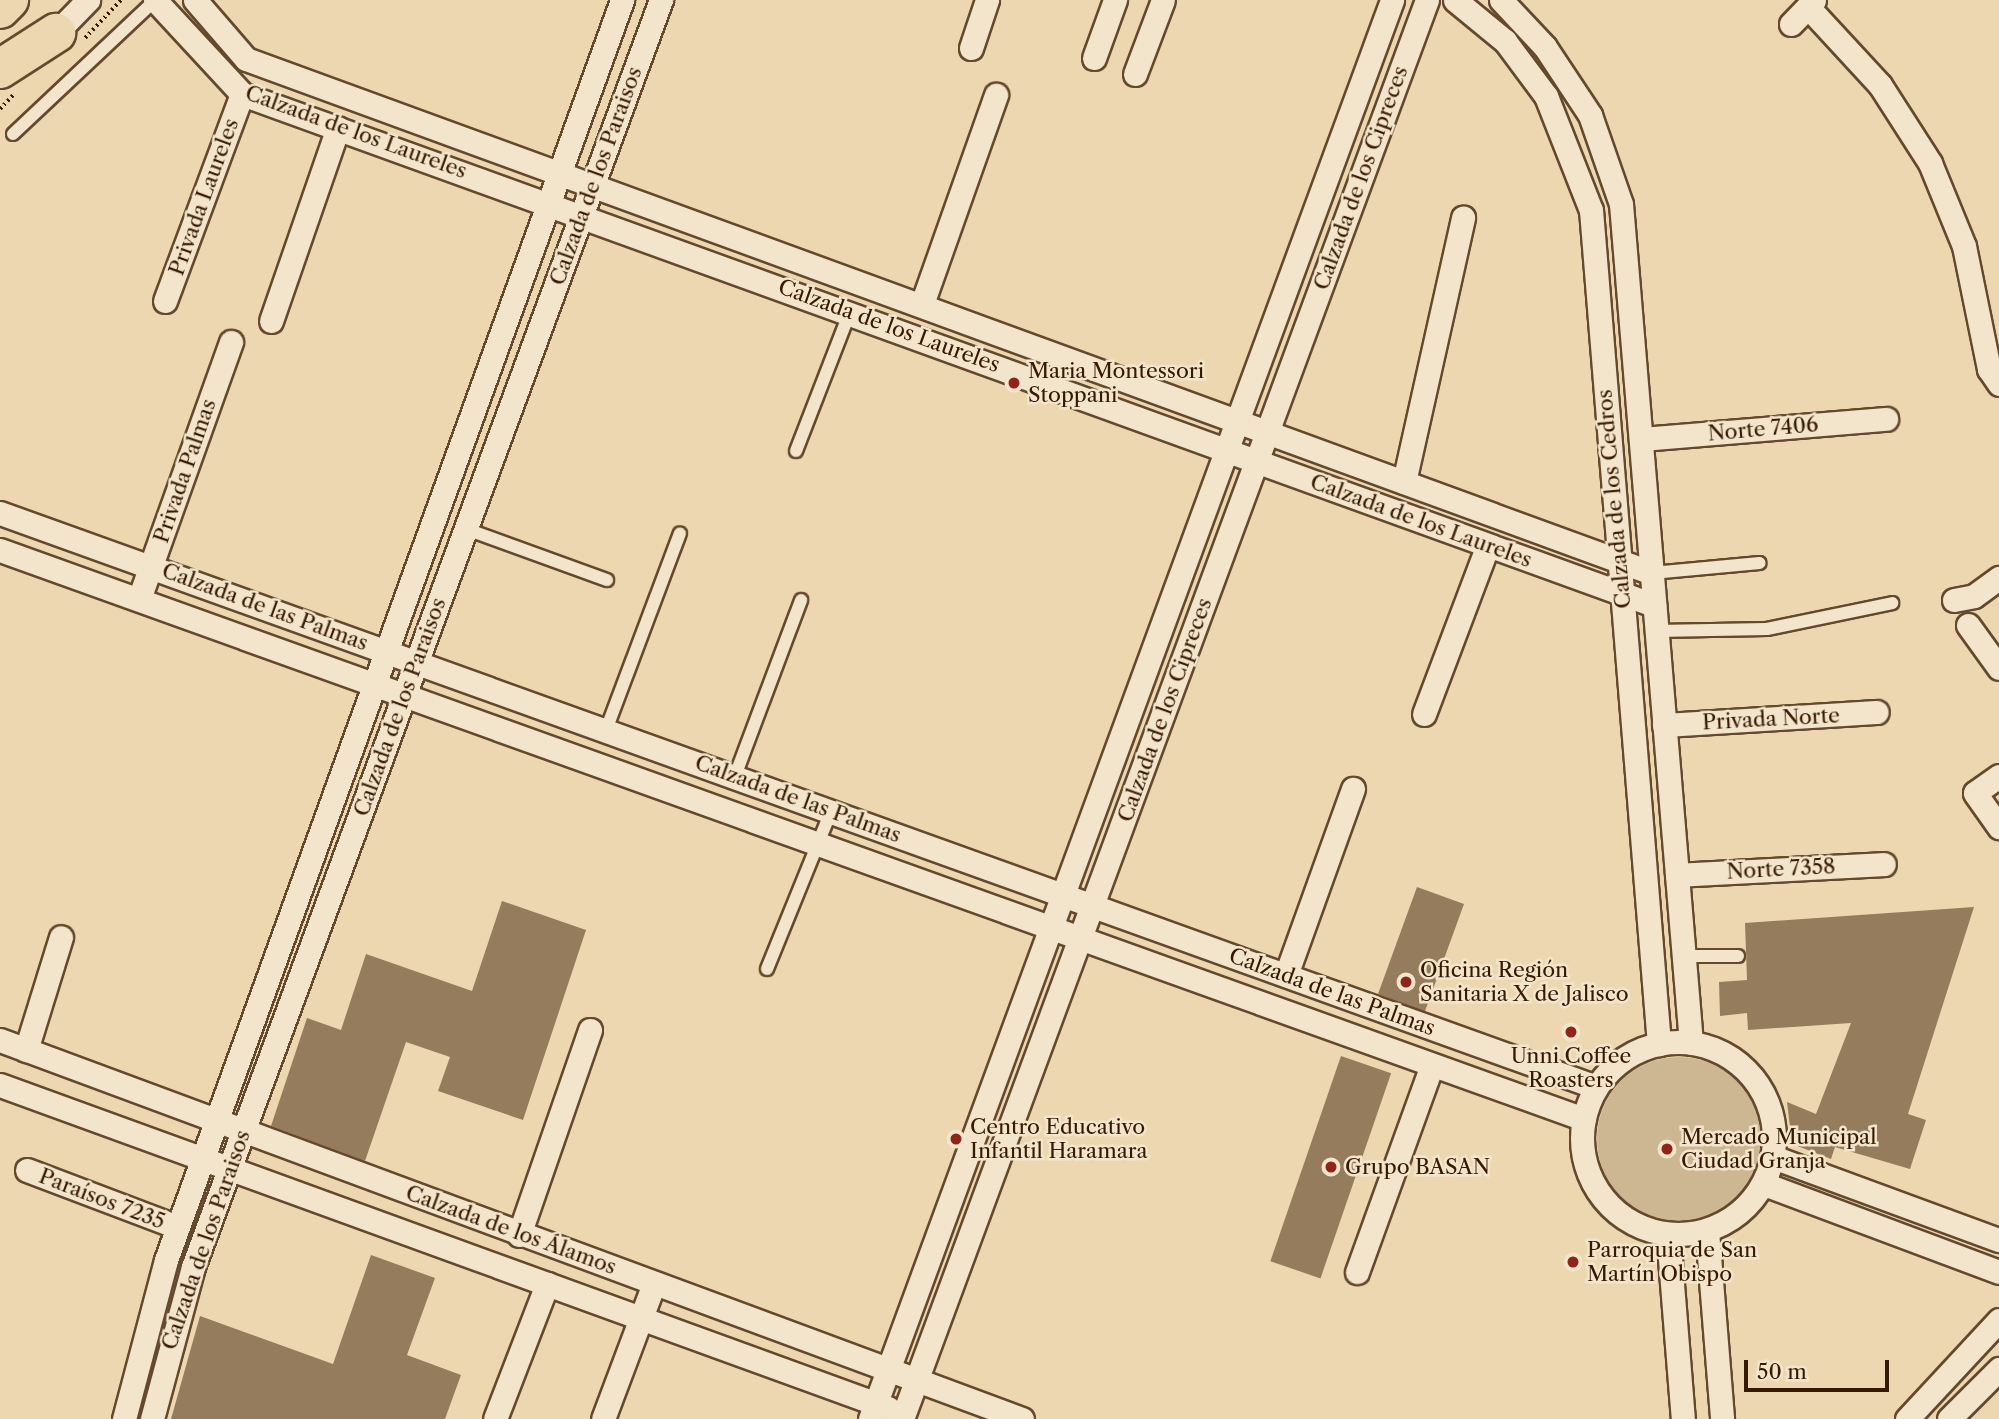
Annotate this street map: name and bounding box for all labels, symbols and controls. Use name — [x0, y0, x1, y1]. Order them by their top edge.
street label: Calzada de los Cipreces — [1309, 62, 1413, 294]
street label: Calzada de los Paraisos — [545, 63, 647, 289]
street label: Calzada de los Laureles — [242, 80, 470, 184]
street label: Privada Laureles — [164, 115, 244, 279]
street label: Calzada de los Laureles — [775, 274, 1003, 378]
place label: Maria Montessori Stoppani — [1028, 358, 1204, 408]
marker: Maria Montessori Stoppani — [1006, 375, 1022, 391]
street label: Calzada de los Cedros — [1592, 388, 1636, 610]
street label: Privada Palmas — [149, 396, 221, 546]
street label: Norte 7406 — [1707, 412, 1819, 446]
street label: Calzada de los Laureles — [1307, 469, 1535, 573]
street label: Calzada de las Palmas — [158, 558, 372, 656]
street label: Calzada de los Paraisos — [349, 594, 451, 820]
street label: Calzada de los Cipreces — [1113, 594, 1217, 826]
street label: Privada Norte — [1701, 703, 1841, 735]
street label: Calzada de las Palmas — [691, 750, 905, 848]
street label: Norte 7358 — [1726, 854, 1836, 884]
street label: Calzada de las Palmas — [1225, 943, 1439, 1041]
place label: Oficina Región Sanitaria X de Jalisco — [1420, 957, 1630, 1007]
marker: Oficina Región Sanitaria X de Jalisco — [1398, 974, 1414, 990]
marker: Unni Coffee Roasters — [1563, 1024, 1579, 1040]
place label: Unni Coffee Roasters — [1511, 1043, 1631, 1093]
place label: Centro Educativo Infantil Haramara — [970, 1114, 1148, 1164]
place label: Mercado Municipal Ciudad Granja — [1681, 1124, 1876, 1174]
street label: Calzada de los Paraisos — [157, 1127, 255, 1353]
marker: Centro Educativo Infantil Haramara — [948, 1131, 964, 1147]
marker: Mercado Municipal Ciudad Granja — [1659, 1141, 1675, 1157]
place label: Grupo BASAN — [1345, 1154, 1490, 1180]
marker: Grupo BASAN — [1323, 1159, 1339, 1175]
street label: Paraísos 7235 — [35, 1163, 169, 1235]
street label: Calzada de los Álamos — [402, 1180, 620, 1280]
place label: Parroquia de San Martín Obispo — [1587, 1237, 1757, 1287]
marker: Parroquia de San Martín Obispo — [1565, 1254, 1581, 1270]
scale bar — [1747, 1346, 1892, 1390]
text: 50 m — [1757, 1359, 1807, 1384]

